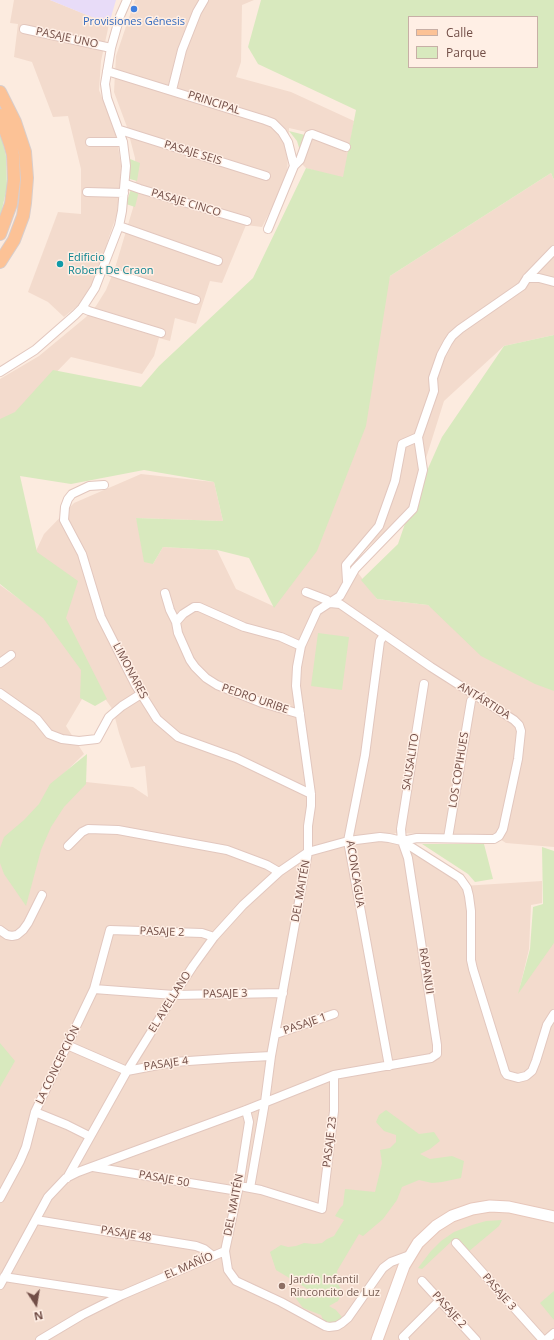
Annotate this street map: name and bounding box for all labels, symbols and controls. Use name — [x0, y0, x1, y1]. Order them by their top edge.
marker: Provisiones Génesis — [129, 4, 139, 14]
place label: Provisiones Génesis — [83, 15, 185, 29]
legend — [408, 16, 538, 68]
text: Calle — [446, 24, 473, 41]
street label: PASAJE UNO — [35, 25, 99, 51]
text: Parque — [446, 44, 486, 61]
street label: PRINCIPAL — [186, 88, 242, 118]
street label: PASAJE SEIS — [163, 138, 223, 168]
street label: PASAJE CINCO — [150, 186, 222, 220]
place label: Edificio Robert De Craon — [68, 251, 154, 277]
marker: Edificio Robert De Craon — [55, 259, 65, 269]
street label: LIMONARES — [110, 641, 150, 701]
street label: ANTÁRTIDA — [455, 680, 513, 722]
street label: PEDRO URIBE — [220, 681, 290, 717]
street label: LOS COPIHUES — [446, 731, 472, 809]
street label: SAUSALITO — [400, 733, 422, 791]
street label: ACONCAGUA — [343, 840, 367, 908]
street label: DEL MAITÉN — [289, 859, 313, 923]
street label: PASAJE 2 — [139, 925, 185, 939]
street label: RAPANUI — [416, 947, 436, 995]
street label: EL AVELLANO — [146, 969, 194, 1035]
street label: PASAJE 3 — [203, 987, 247, 1001]
street label: PASAJE 1 — [282, 1010, 328, 1038]
street label: LA CONCEPCIÓN — [33, 1024, 83, 1106]
street label: PASAJE 4 — [143, 1054, 189, 1074]
street label: PASAJE 23 — [320, 1116, 340, 1168]
street label: PASAJE 50 — [138, 1168, 190, 1190]
street label: DEL MAITÉN — [222, 1173, 246, 1237]
street label: PASAJE 48 — [100, 1223, 152, 1245]
street label: EL MAÑÍO — [163, 1250, 215, 1282]
street label: PASAJE 3 — [479, 1271, 519, 1313]
place label: Jardín Infantil Rinconcito de Luz — [290, 1273, 380, 1299]
marker: Jardín Infantil Rinconcito de Luz — [277, 1281, 287, 1291]
north arrow — [16, 1284, 56, 1324]
street label: PASAJE 2 — [429, 1289, 469, 1331]
text: N — [33, 1308, 45, 1324]

